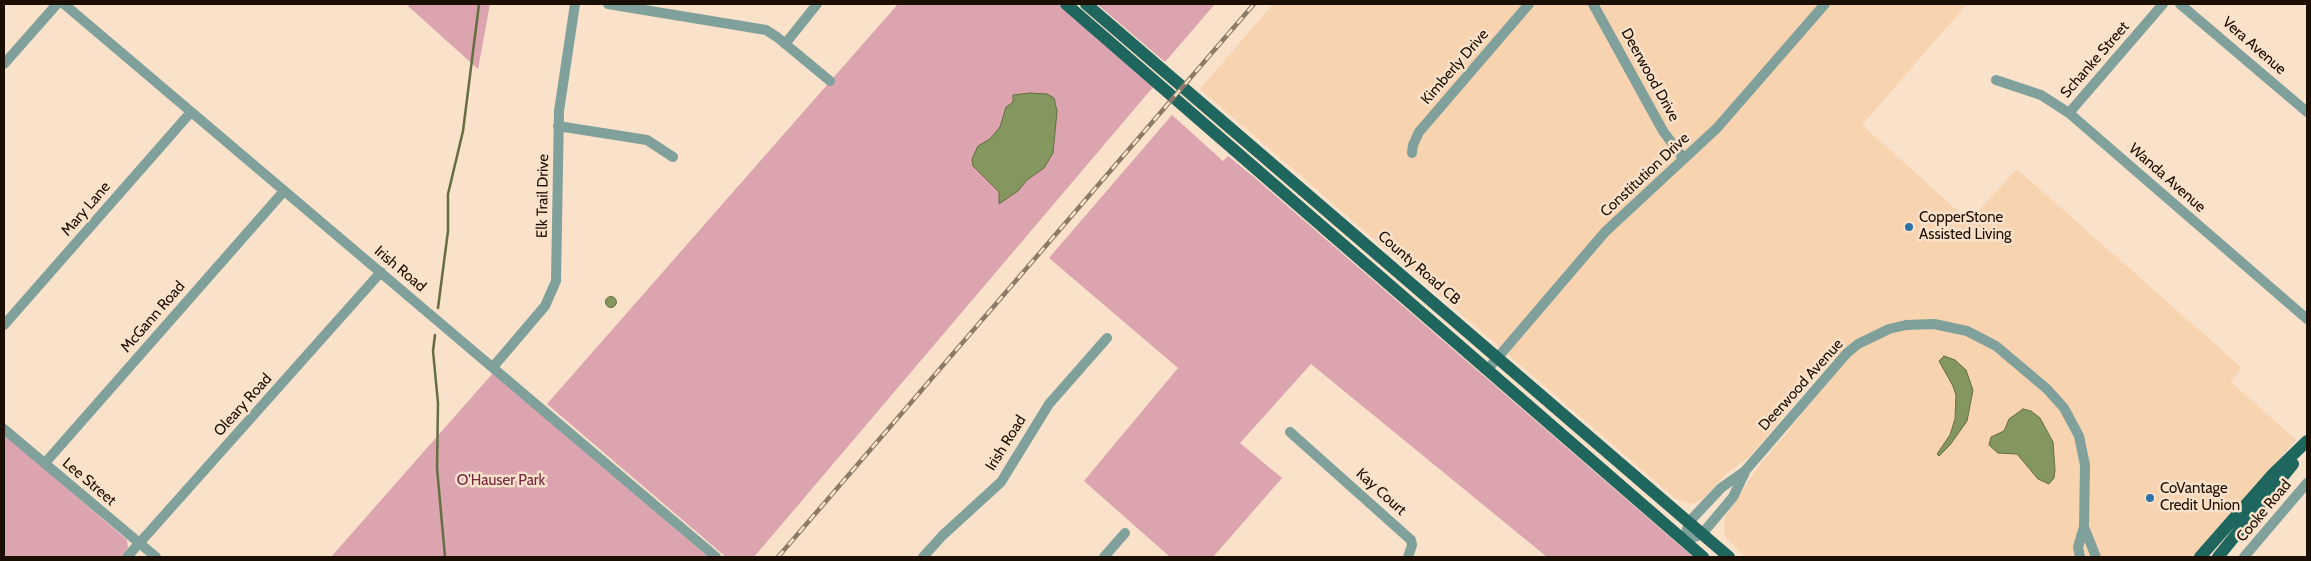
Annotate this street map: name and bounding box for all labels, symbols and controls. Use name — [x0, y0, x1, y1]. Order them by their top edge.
street label: Vera Avenue — [2218, 13, 2290, 79]
street label: Schanke Street — [2057, 18, 2133, 102]
street label: Deerwood Drive — [1617, 25, 1683, 125]
street label: Kimberly Drive — [1417, 26, 1493, 108]
street label: Constitution Drive — [1597, 129, 1693, 221]
street label: Wanda Avenue — [2125, 140, 2209, 216]
street label: Elk Trail Drive — [533, 154, 553, 238]
street label: Mary Lane — [58, 178, 114, 240]
place label: CopperStone Assisted Living — [1919, 209, 2012, 244]
marker: CopperStone Assisted Living — [1903, 221, 1915, 233]
street label: County Road CB — [1374, 227, 1464, 309]
street label: Irish Road — [371, 242, 429, 296]
street label: McGann Road — [117, 278, 189, 356]
street label: Deerwood Avenue — [1755, 335, 1847, 435]
street label: Oleary Road — [210, 370, 276, 440]
street label: Irish Road — [982, 412, 1030, 474]
street label: Lee Street — [58, 454, 120, 510]
street label: Kay Court — [1352, 465, 1410, 519]
park label: O'Hauser Park — [457, 472, 545, 490]
street label: Cooke Road — [2233, 476, 2295, 546]
place label: CoVantage Credit Union — [2160, 480, 2240, 515]
marker: CoVantage Credit Union — [2144, 492, 2156, 504]

